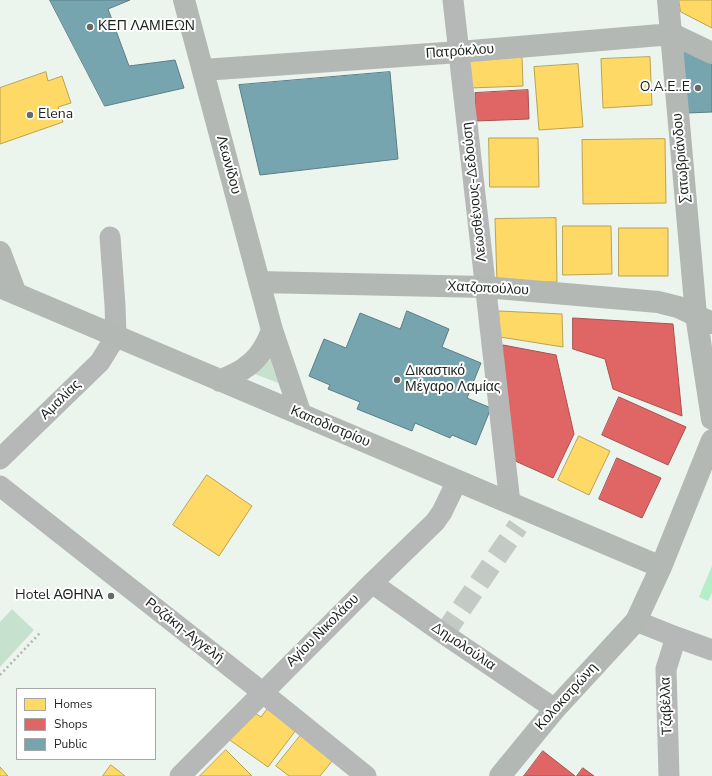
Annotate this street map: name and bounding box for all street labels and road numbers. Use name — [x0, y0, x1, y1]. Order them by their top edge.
street label: Πατρόκλου — [425, 41, 495, 63]
street label: Σατωβριάνδου — [670, 112, 694, 204]
street label: Λεωσθένους-Δεδούση — [459, 121, 491, 263]
street label: Λεωνίδου — [212, 134, 244, 196]
street label: Χατζοπούλου — [447, 278, 529, 300]
street label: Αμαλίας — [37, 377, 85, 423]
street label: Καποδιστρίου — [288, 403, 372, 451]
street label: Αγίου Νικολάου — [283, 591, 363, 671]
street label: Ροζάκη-Αγγελή — [141, 595, 227, 667]
street label: Δημολούλια — [428, 619, 498, 675]
street label: Κολοκοτρώνη — [532, 660, 602, 734]
street label: Τζαβέλλα — [658, 677, 676, 735]

